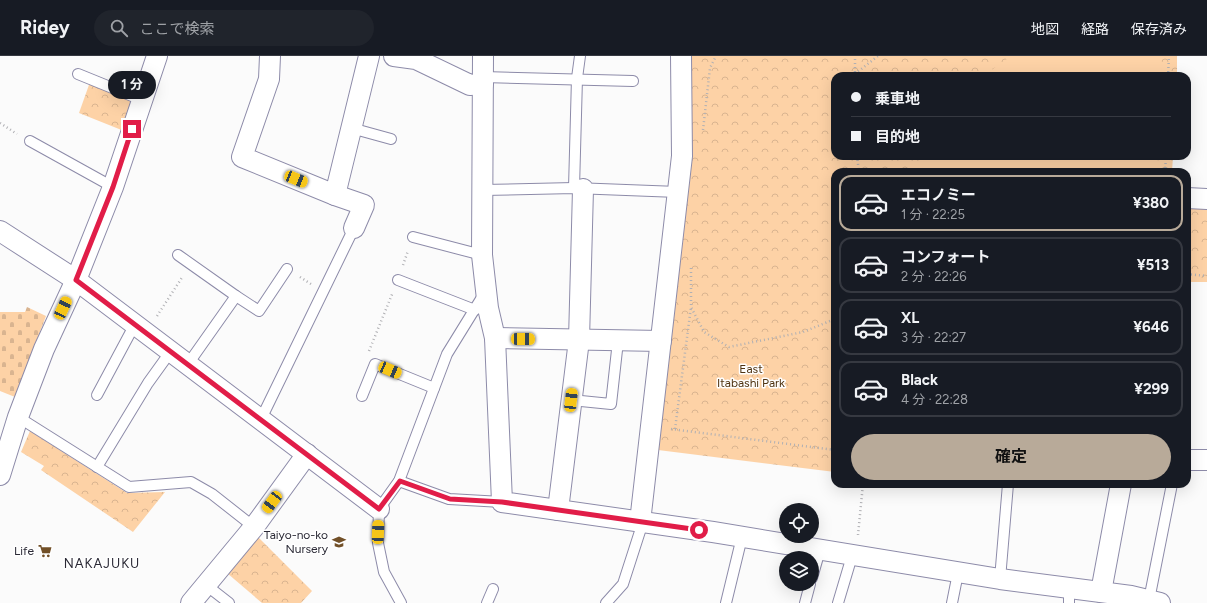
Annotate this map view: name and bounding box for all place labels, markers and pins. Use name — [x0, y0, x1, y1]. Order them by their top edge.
place label: Taiyo-no-ko Nursery — [264, 528, 329, 556]
school or university icon: Taiyo-no-ko Nursery — [331, 534, 347, 550]
supermarket icon: Life — [37, 543, 53, 559]
place label: Life — [14, 544, 34, 558]

